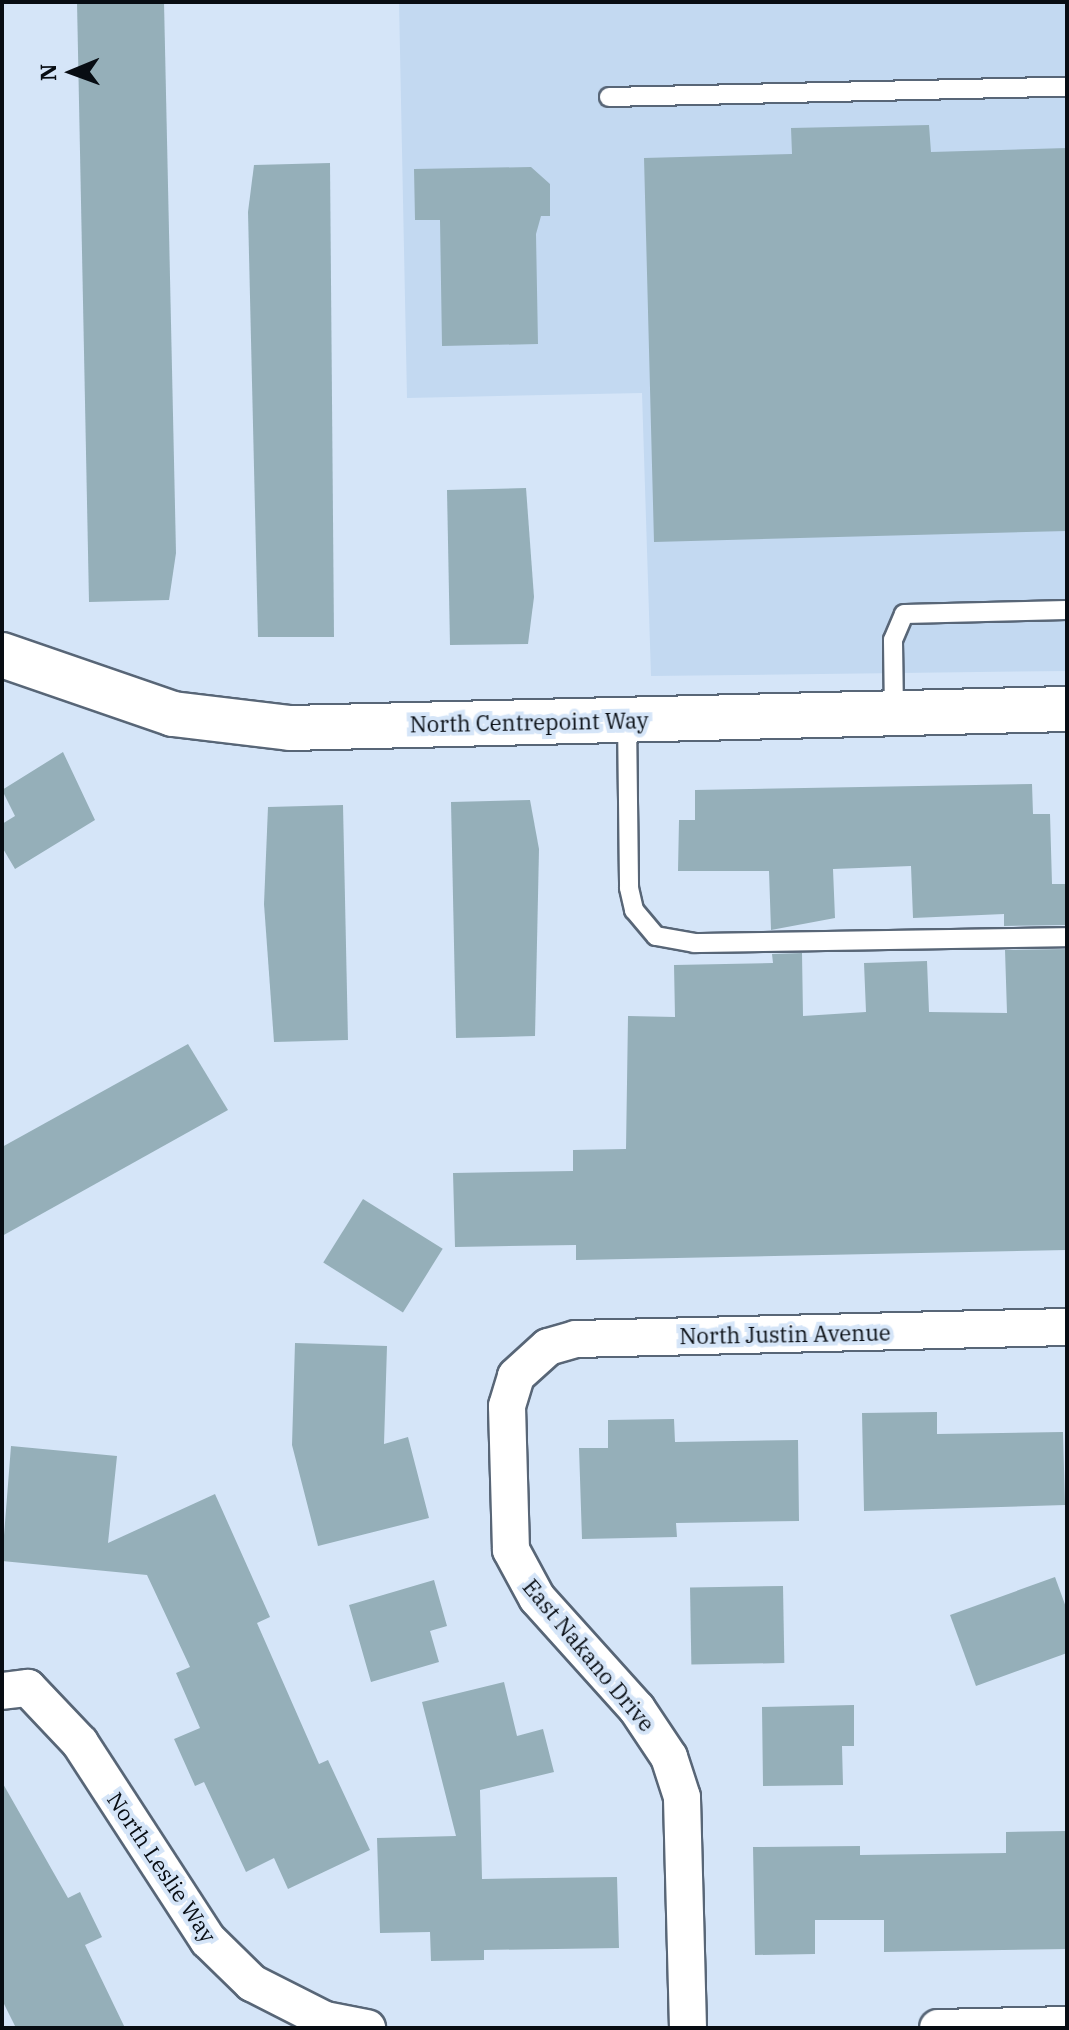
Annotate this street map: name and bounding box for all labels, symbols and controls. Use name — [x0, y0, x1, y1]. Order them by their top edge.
north arrow — [32, 32, 112, 112]
text: N — [33, 63, 62, 81]
street label: North Centrepoint Way — [409, 707, 649, 737]
street label: North Justin Avenue — [679, 1319, 891, 1349]
street label: East Nakano Drive — [518, 1574, 660, 1736]
street label: North Leslie Way — [102, 1787, 222, 1947]

